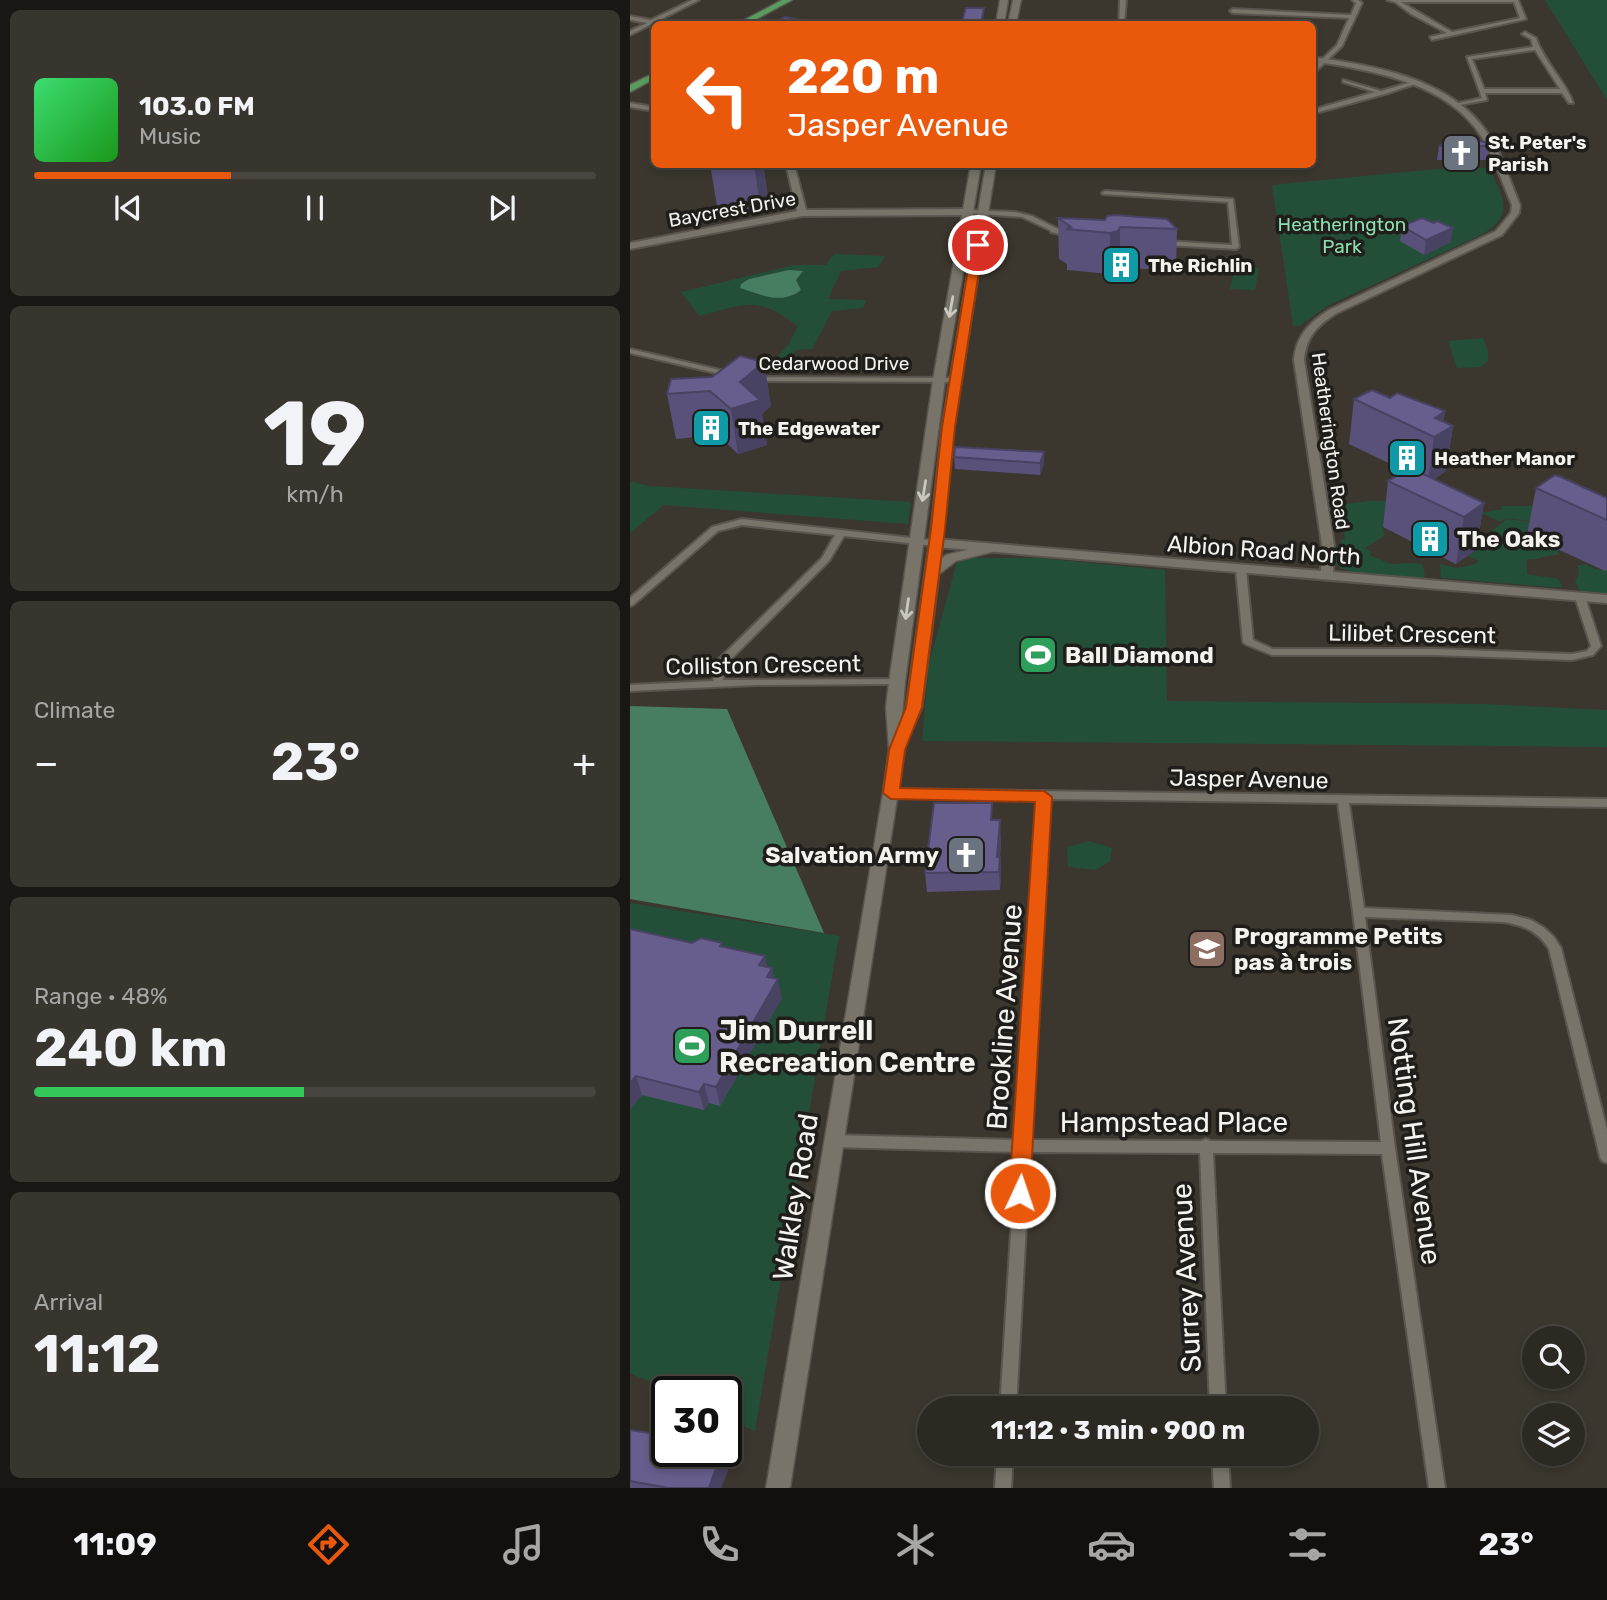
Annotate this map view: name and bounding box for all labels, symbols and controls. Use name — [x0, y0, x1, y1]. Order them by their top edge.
text: 220 m — [787, 47, 939, 105]
icon: left — [672, 49, 763, 140]
text: 103.0 FM — [139, 91, 255, 122]
text: Jasper Avenue — [787, 106, 1009, 144]
text: Music — [139, 122, 201, 150]
place label: St. Peter's Parish — [1488, 131, 1586, 176]
church icon: St. Peter's Parish — [1440, 132, 1482, 174]
street label: Baycrest Drive — [667, 187, 797, 232]
icon: previous — [109, 189, 147, 227]
icon: pause — [296, 189, 334, 227]
icon: next — [483, 189, 521, 227]
park label: Heatherington Park — [1278, 213, 1406, 258]
pin — [948, 215, 1008, 275]
icon: arrive — [959, 226, 997, 264]
building icon: The Richlin — [1100, 244, 1142, 286]
place label: The Richlin — [1148, 254, 1253, 277]
one-way arrow — [944, 295, 958, 318]
street label: Heatherington Road — [1307, 351, 1354, 531]
street label: Cedarwood Drive — [759, 352, 909, 375]
text: 19 — [263, 380, 367, 488]
building icon: The Edgewater — [690, 407, 732, 449]
place label: The Edgewater — [738, 417, 880, 440]
building icon: Heather Manor — [1386, 437, 1428, 479]
place label: Heather Manor — [1434, 447, 1575, 470]
one-way arrow — [917, 479, 930, 502]
text: km/h — [286, 480, 344, 508]
building icon: The Oaks — [1409, 518, 1451, 560]
place label: The Oaks — [1457, 525, 1561, 553]
street label: Albion Road North — [1166, 529, 1362, 571]
one-way arrow — [901, 597, 914, 620]
street label: Lilibet Crescent — [1328, 619, 1496, 649]
sports icon: Ball Diamond — [1017, 634, 1059, 676]
place label: Ball Diamond — [1065, 641, 1214, 669]
street label: Colliston Crescent — [665, 649, 861, 681]
text: Climate — [34, 696, 115, 724]
text: 23° — [271, 731, 360, 793]
text: − — [34, 740, 59, 786]
text: + — [572, 740, 596, 786]
street label: Jasper Avenue — [1169, 764, 1329, 794]
church icon: Salvation Army — [945, 834, 987, 876]
place label: Salvation Army — [765, 841, 939, 869]
street label: Brookline Avenue — [980, 903, 1029, 1131]
place label: Programme Petits pas à trois — [1234, 922, 1443, 976]
school or university icon: Programme Petits pas à trois — [1186, 928, 1228, 970]
text: Range · 48% — [34, 982, 168, 1010]
place label: Jim Durrell Recreation Centre — [719, 1014, 976, 1079]
street label: Notting Hill Avenue — [1381, 1015, 1448, 1267]
text: 240 km — [34, 1017, 228, 1079]
sports icon: Jim Durrell Recreation Centre — [671, 1025, 713, 1067]
street label: Hampstead Place — [1060, 1106, 1288, 1139]
street label: Walkley Road — [766, 1111, 825, 1283]
position arrow — [983, 1156, 1057, 1230]
street label: Surrey Avenue — [1165, 1183, 1208, 1373]
text: Arrival — [34, 1288, 103, 1316]
text: 11:12 — [34, 1323, 161, 1385]
map controls — [1522, 1326, 1585, 1466]
button: search — [1522, 1326, 1585, 1389]
speed limit sign: 30 — [651, 1376, 742, 1467]
button: layers — [1522, 1403, 1585, 1466]
text: 11:12 · 3 min · 900 m — [991, 1415, 1245, 1446]
icon: directions — [304, 1520, 353, 1569]
icon: music — [499, 1520, 548, 1569]
icon: phone — [695, 1520, 744, 1569]
icon: climate — [891, 1520, 940, 1569]
icon: car — [1087, 1520, 1136, 1569]
icon: filters — [1283, 1520, 1332, 1569]
text: 11:09 — [73, 1525, 157, 1563]
text: 23° — [1479, 1525, 1534, 1563]

